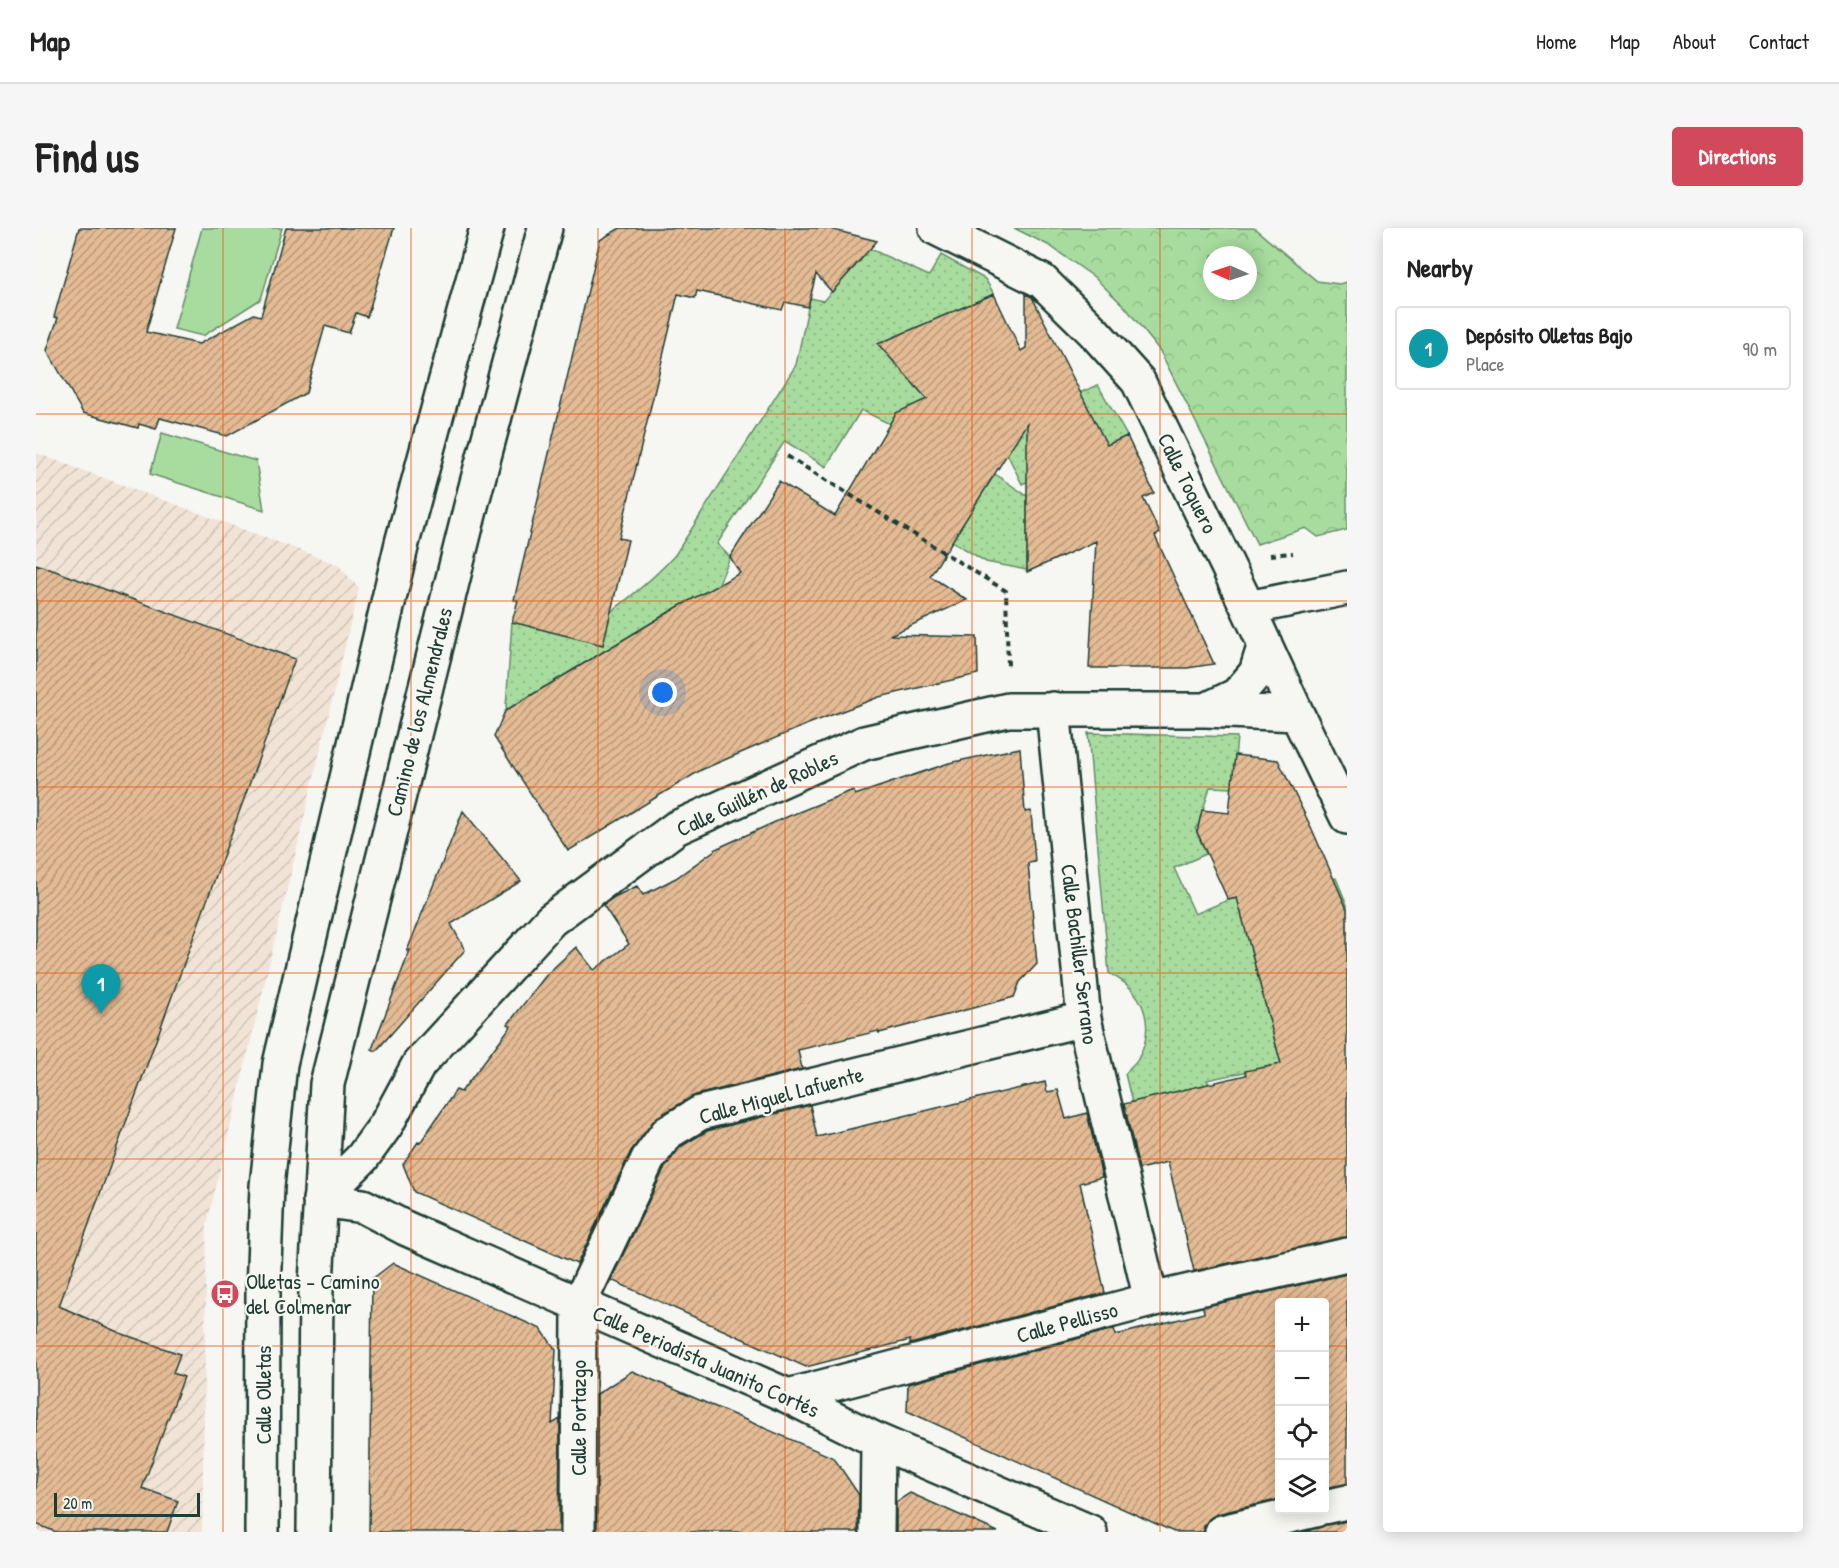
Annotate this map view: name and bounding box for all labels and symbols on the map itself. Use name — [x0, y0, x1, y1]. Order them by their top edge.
north arrow — [1203, 246, 1257, 300]
street label: Calle Toquero — [1151, 428, 1225, 538]
street label: Camino de los Almendrales — [379, 605, 459, 819]
your location — [648, 678, 677, 707]
street label: Calle Guillén de Robles — [671, 742, 843, 844]
street label: Calle Bachiller Serrano — [1054, 862, 1106, 1046]
pin: 1 — [82, 964, 120, 1014]
street label: Calle Miguel Lafuente — [696, 1059, 867, 1131]
place label: Olletas - Camino del Colmenar — [246, 1266, 380, 1321]
bus stop icon: Olletas - Camino del Colmenar — [209, 1278, 241, 1310]
street label: Calle Pellisso — [1013, 1294, 1121, 1350]
street label: Calle Periodista Juanito Cortés — [588, 1297, 824, 1425]
street label: Calle Olletas — [248, 1345, 278, 1445]
street label: Calle Portazgo — [563, 1360, 593, 1476]
scale bar — [54, 1490, 200, 1518]

